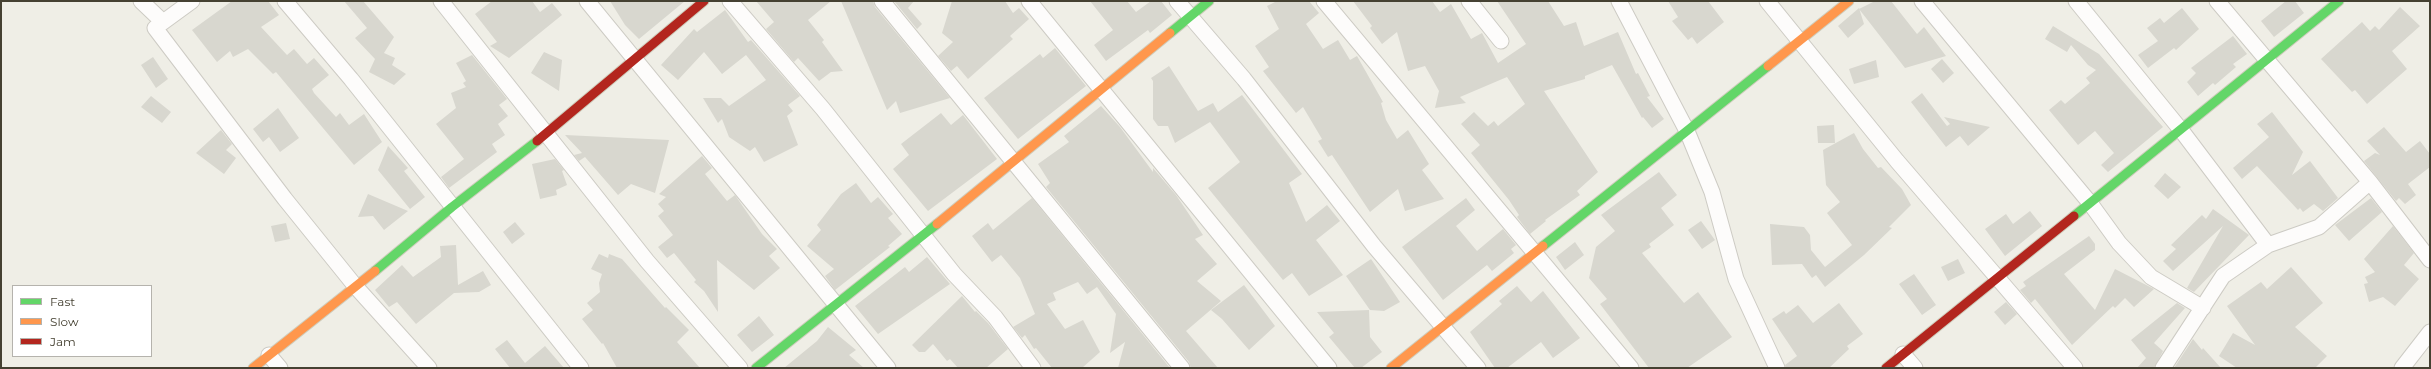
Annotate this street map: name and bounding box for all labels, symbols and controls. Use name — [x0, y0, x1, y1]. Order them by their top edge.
legend — [12, 285, 152, 357]
text: Fast — [50, 294, 75, 309]
text: Slow — [50, 314, 79, 329]
text: Jam — [50, 334, 76, 349]

